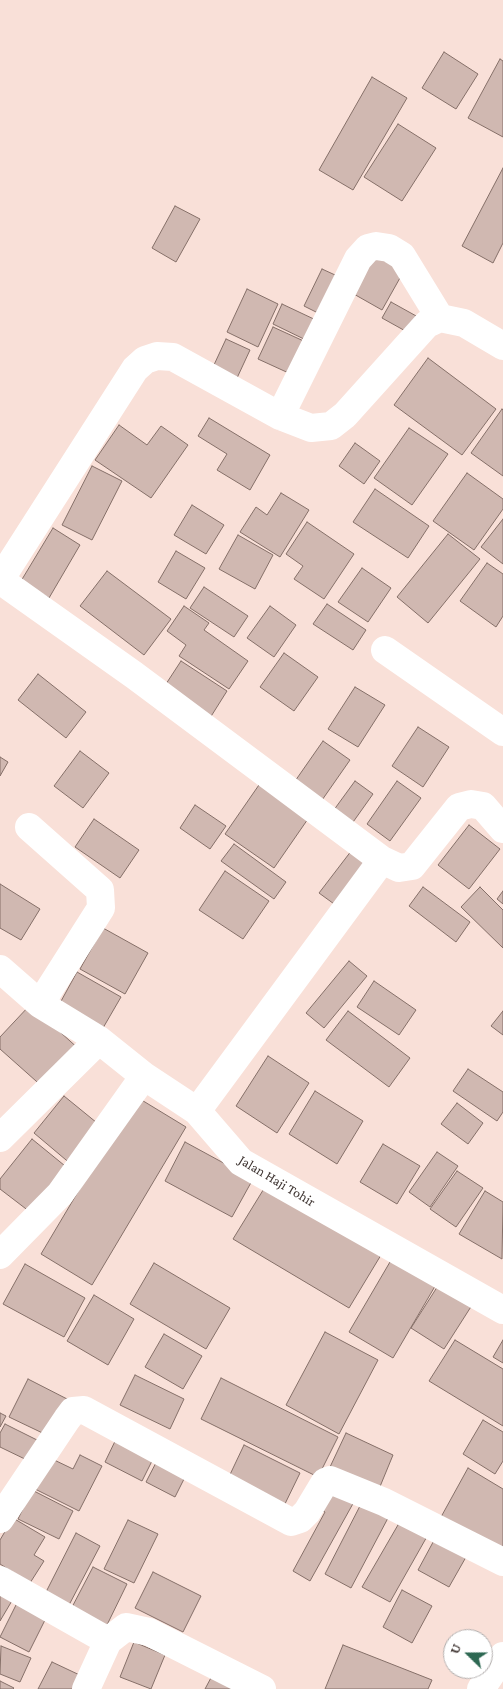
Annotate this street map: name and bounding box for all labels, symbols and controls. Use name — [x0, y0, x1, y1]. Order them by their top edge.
street label: Jalan Haji Tohir — [236, 1152, 318, 1210]
north arrow — [443, 1629, 493, 1679]
text: U — [446, 1641, 464, 1656]

